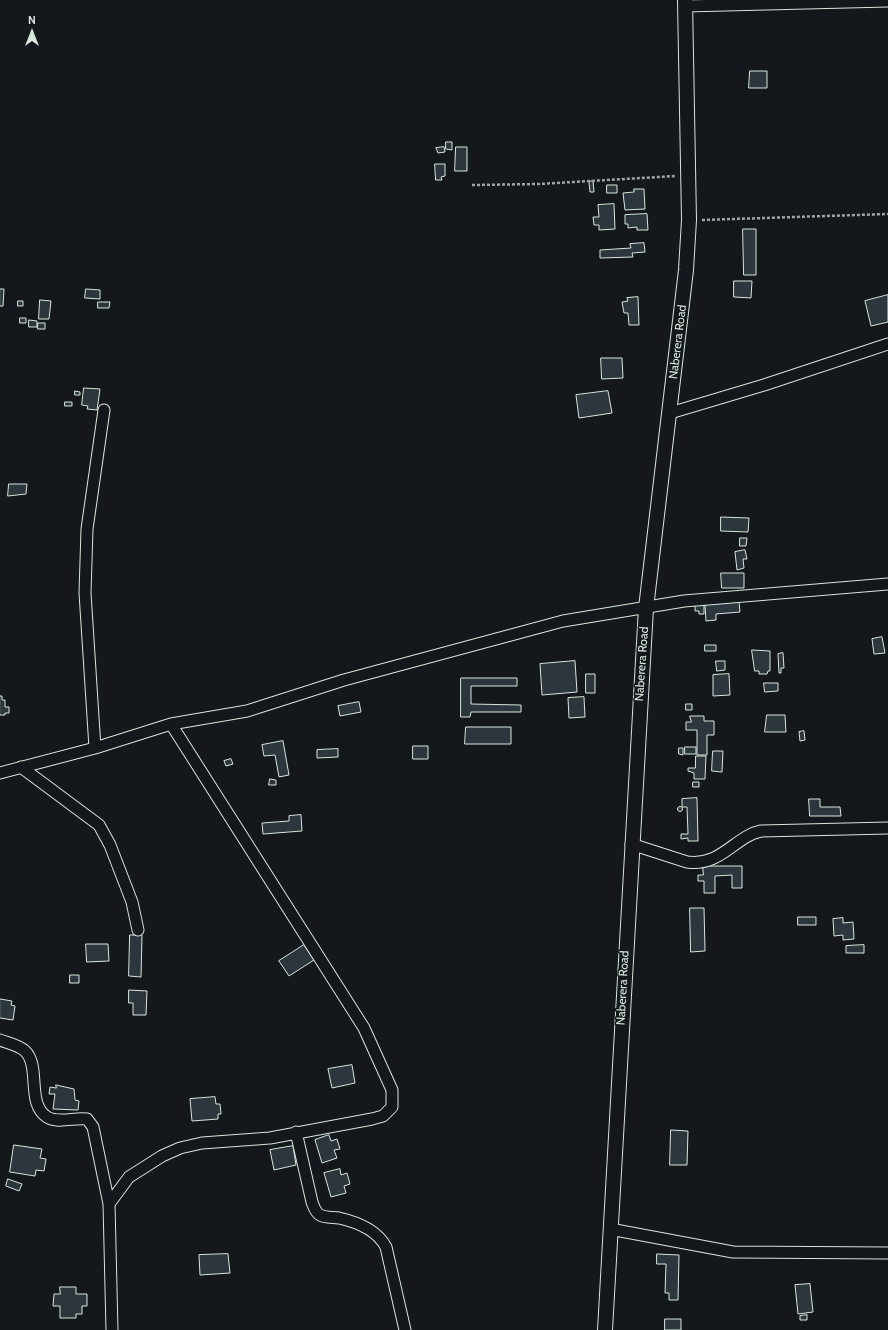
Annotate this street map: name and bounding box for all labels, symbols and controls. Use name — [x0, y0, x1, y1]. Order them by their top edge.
north arrow — [12, 12, 52, 52]
text: N — [28, 13, 36, 27]
street label: Naberera Road — [666, 304, 690, 380]
street label: Naberera Road — [632, 626, 652, 702]
street label: Naberera Road — [614, 950, 632, 1026]

